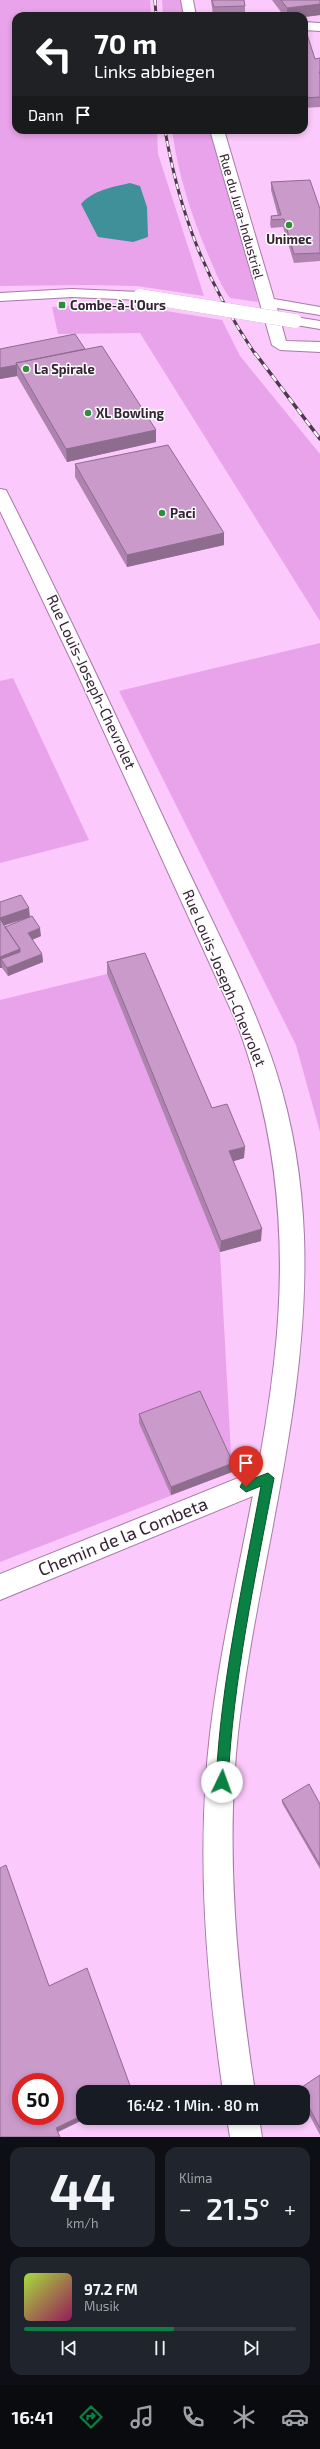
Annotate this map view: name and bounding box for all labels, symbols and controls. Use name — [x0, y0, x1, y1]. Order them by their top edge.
text: 70 m — [94, 26, 157, 60]
icon: left — [28, 28, 80, 80]
text: Links abbiegen — [94, 60, 215, 82]
icon: arrive — [72, 104, 94, 126]
text: Dann — [28, 106, 64, 124]
street label: Rue du Jura-Industriel — [216, 152, 268, 281]
marker: Unimec — [284, 220, 294, 230]
place label: Unimec — [266, 231, 312, 247]
place label: Combe-à-l'Ours — [70, 297, 166, 313]
marker: Combe-à-l'Ours — [57, 300, 67, 310]
place label: La Spirale — [34, 361, 95, 377]
marker: La Spirale — [21, 364, 31, 374]
place label: XL Bowling — [96, 405, 165, 421]
marker: XL Bowling — [83, 408, 93, 418]
place label: Paci — [170, 505, 196, 521]
marker: Paci — [157, 508, 167, 518]
street label: Rue Louis-Joseph-Chevrolet — [43, 591, 140, 772]
street label: Rue Louis-Joseph-Chevrolet — [179, 886, 271, 1069]
pin — [229, 1446, 263, 1487]
icon: arrive — [235, 1452, 257, 1474]
street label: Chemin de la Combeta — [34, 1492, 211, 1580]
position arrow — [201, 1761, 243, 1803]
speed limit sign: 50 — [12, 2073, 64, 2125]
text: 16:42 · 1 Min. · 80 m — [127, 2096, 259, 2114]
text: 44 — [49, 2158, 116, 2220]
text: Klima — [179, 2170, 212, 2186]
text: 21.5° — [206, 2190, 270, 2226]
text: − — [179, 2195, 192, 2221]
text: + — [284, 2195, 296, 2221]
text: km/h — [66, 2215, 99, 2231]
text: 97.2 FM — [84, 2280, 138, 2298]
text: Musik — [84, 2298, 119, 2314]
icon: previous — [58, 2337, 80, 2359]
icon: pause — [149, 2337, 171, 2359]
icon: next — [240, 2337, 262, 2359]
icon: directions — [77, 2403, 105, 2431]
icon: music — [128, 2403, 156, 2431]
icon: phone — [179, 2403, 207, 2431]
icon: climate — [230, 2403, 258, 2431]
icon: car — [281, 2403, 309, 2431]
text: 16:41 — [11, 2406, 54, 2428]

